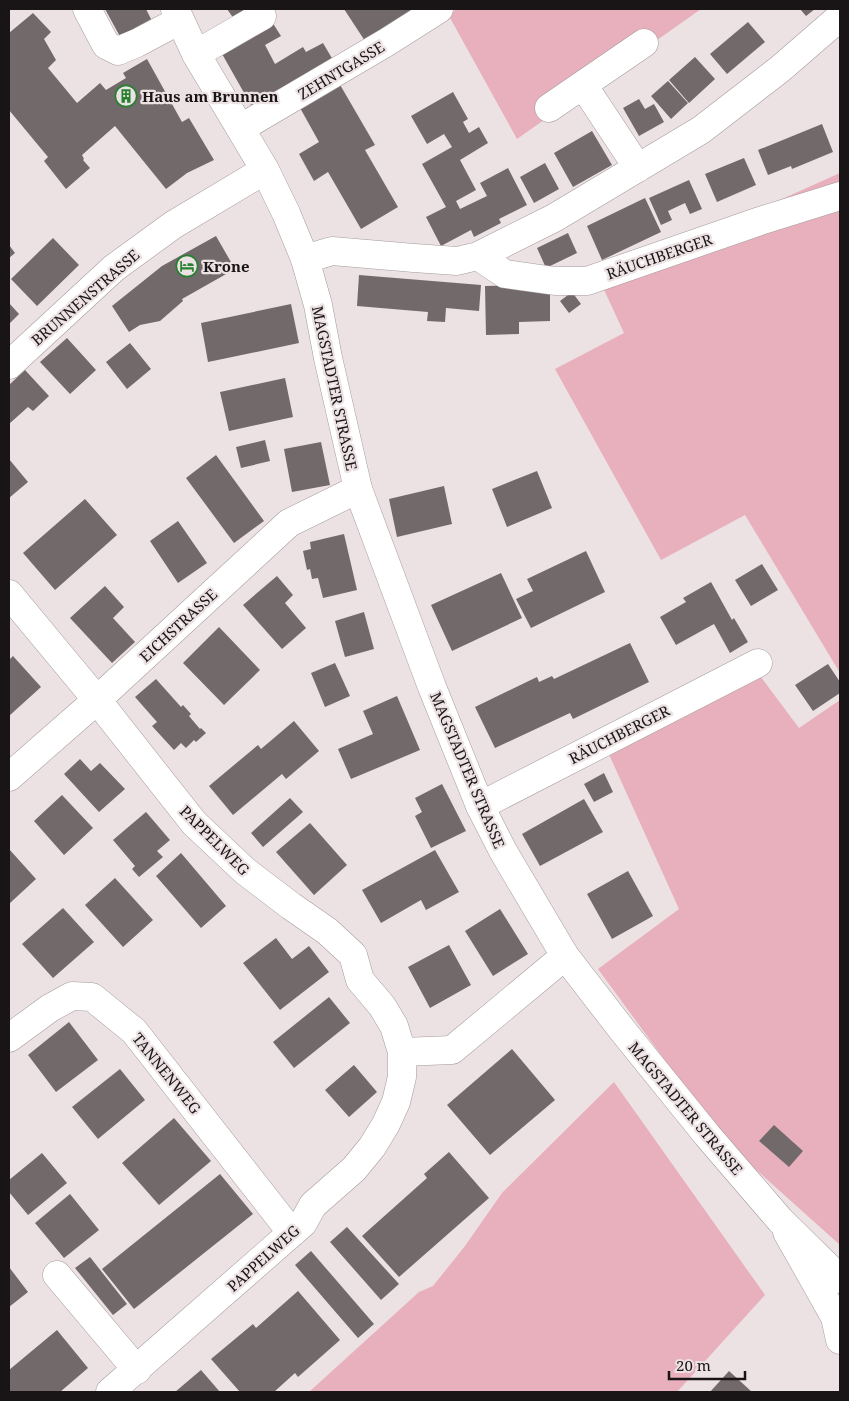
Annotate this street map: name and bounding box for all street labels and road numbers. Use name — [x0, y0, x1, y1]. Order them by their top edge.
street label: ZEHNTGASSE — [294, 36, 388, 104]
street label: RÄUCHBERGER — [603, 228, 715, 283]
street label: BRUNNENSTRASSE — [27, 244, 143, 350]
street label: MAGSTADTER STRASSE — [308, 304, 362, 472]
street label: EICHSTRASSE — [135, 584, 221, 666]
street label: MAGSTADTER STRASSE — [426, 689, 510, 851]
street label: RÄUCHBERGER — [565, 700, 673, 768]
street label: PAPPELWEG — [176, 801, 254, 879]
street label: TANNENWEG — [128, 1029, 206, 1118]
street label: MAGSTADTER STRASSE — [624, 1037, 748, 1179]
street label: PAPPELWEG — [223, 1220, 304, 1296]

